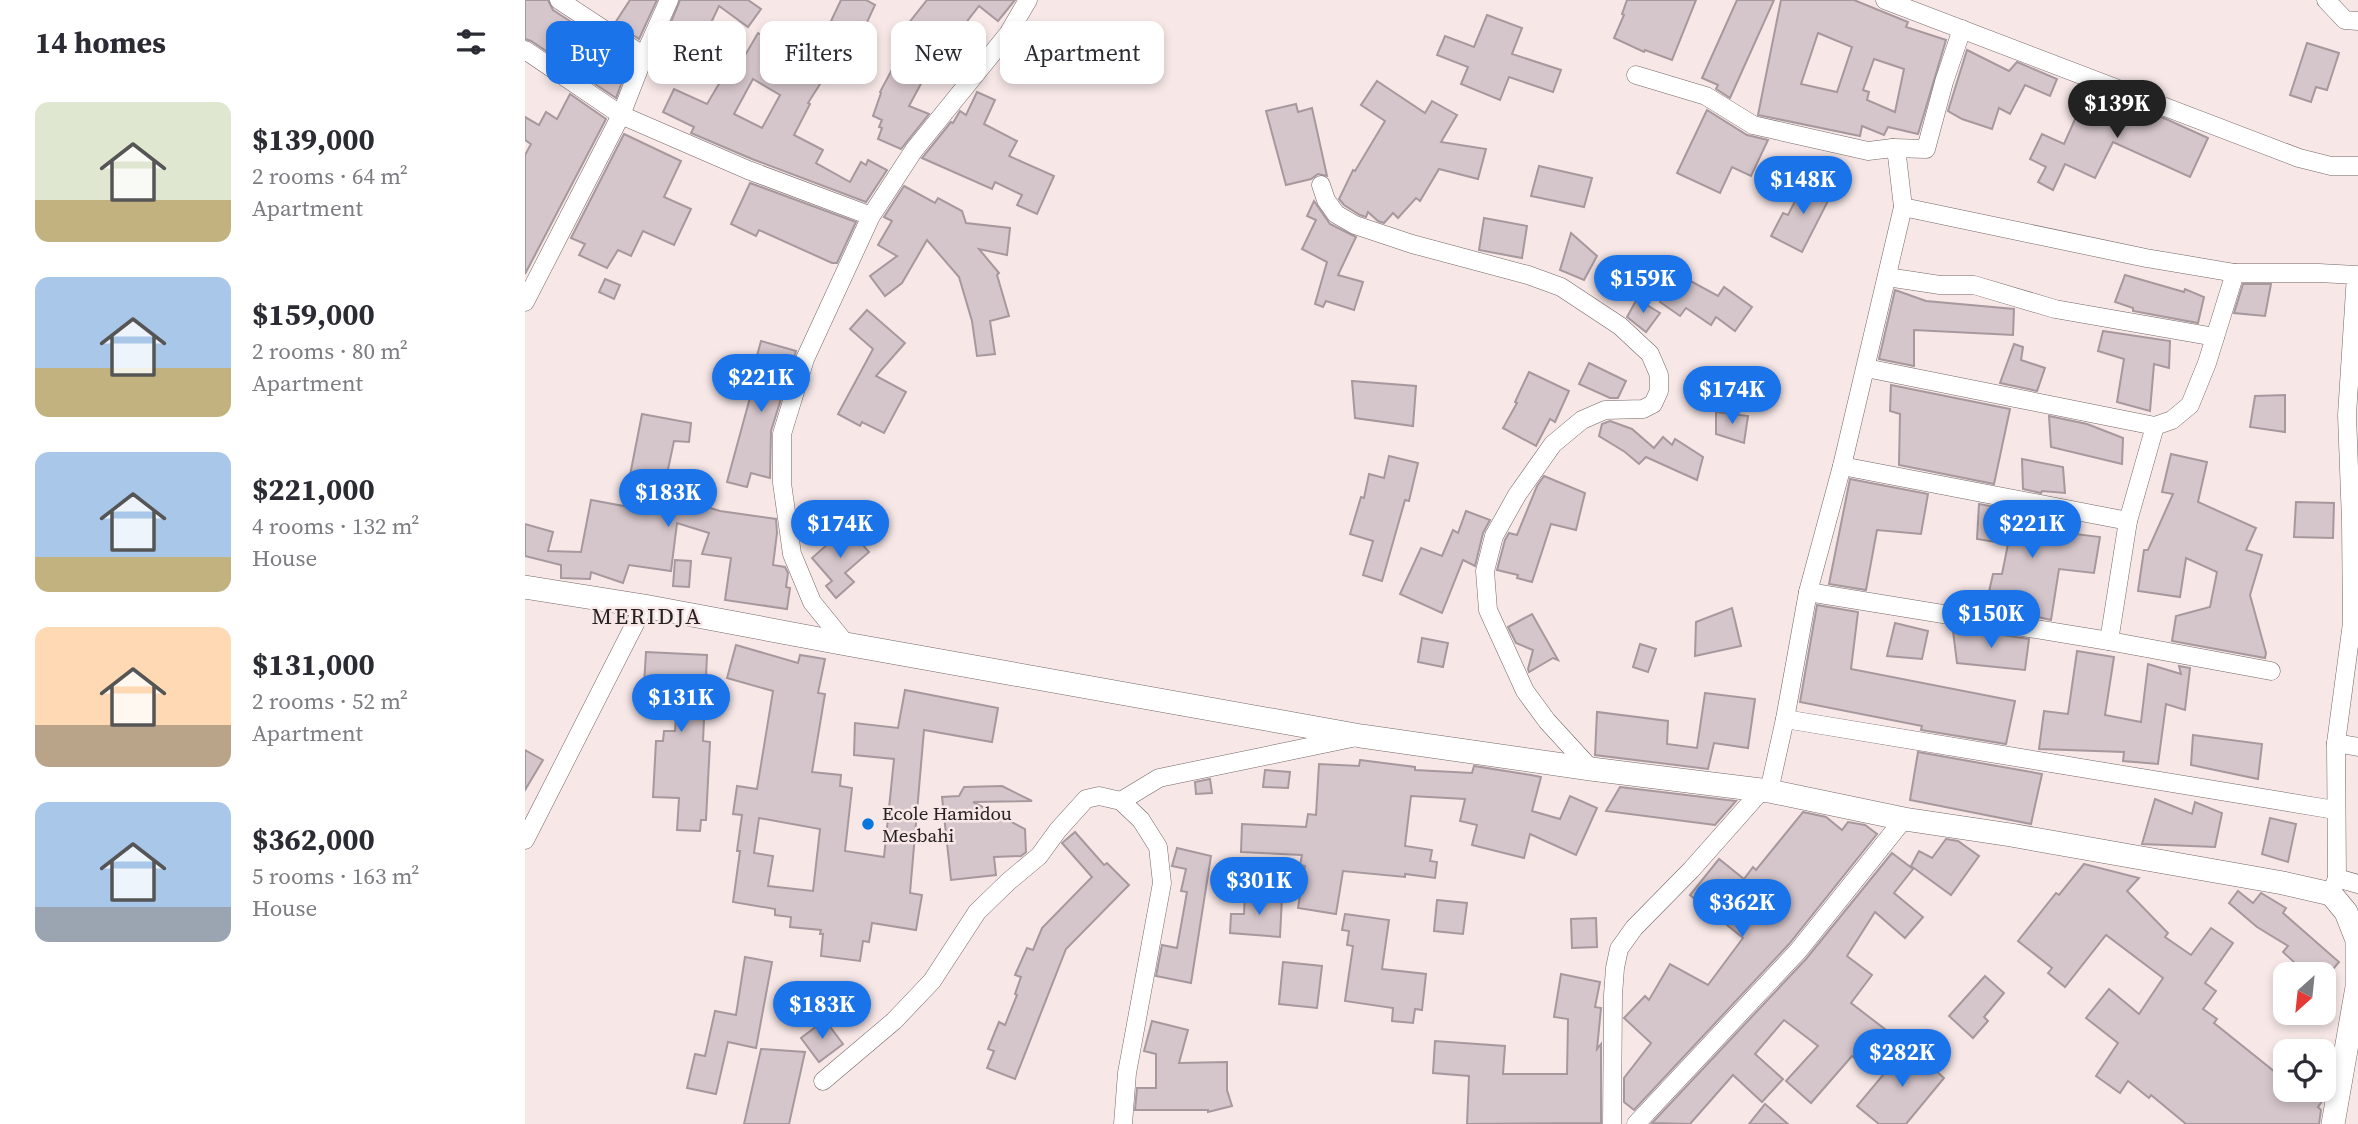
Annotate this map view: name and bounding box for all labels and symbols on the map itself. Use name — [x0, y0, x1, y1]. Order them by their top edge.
pin: $139K — [2068, 80, 2166, 140]
pin: $148K — [1754, 156, 1852, 216]
pin: $159K — [1594, 256, 1692, 315]
pin: $221K — [712, 354, 810, 414]
pin: $174K — [1683, 366, 1781, 426]
pin: $183K — [619, 470, 717, 529]
pin: $174K — [791, 500, 889, 560]
pin: $221K — [1983, 500, 2081, 560]
pin: $150K — [1942, 590, 2040, 650]
district label: MERIDJA — [591, 600, 703, 632]
pin: $131K — [632, 674, 730, 734]
place label: Ecole Hamidou Mesbahi — [882, 800, 1012, 848]
marker: Ecole Hamidou Mesbahi — [860, 816, 876, 832]
pin: $301K — [1210, 858, 1308, 917]
pin: $362K — [1693, 880, 1791, 939]
north arrow — [2273, 962, 2336, 1026]
pin: $183K — [773, 982, 871, 1041]
pin: $282K — [1853, 1030, 1951, 1089]

